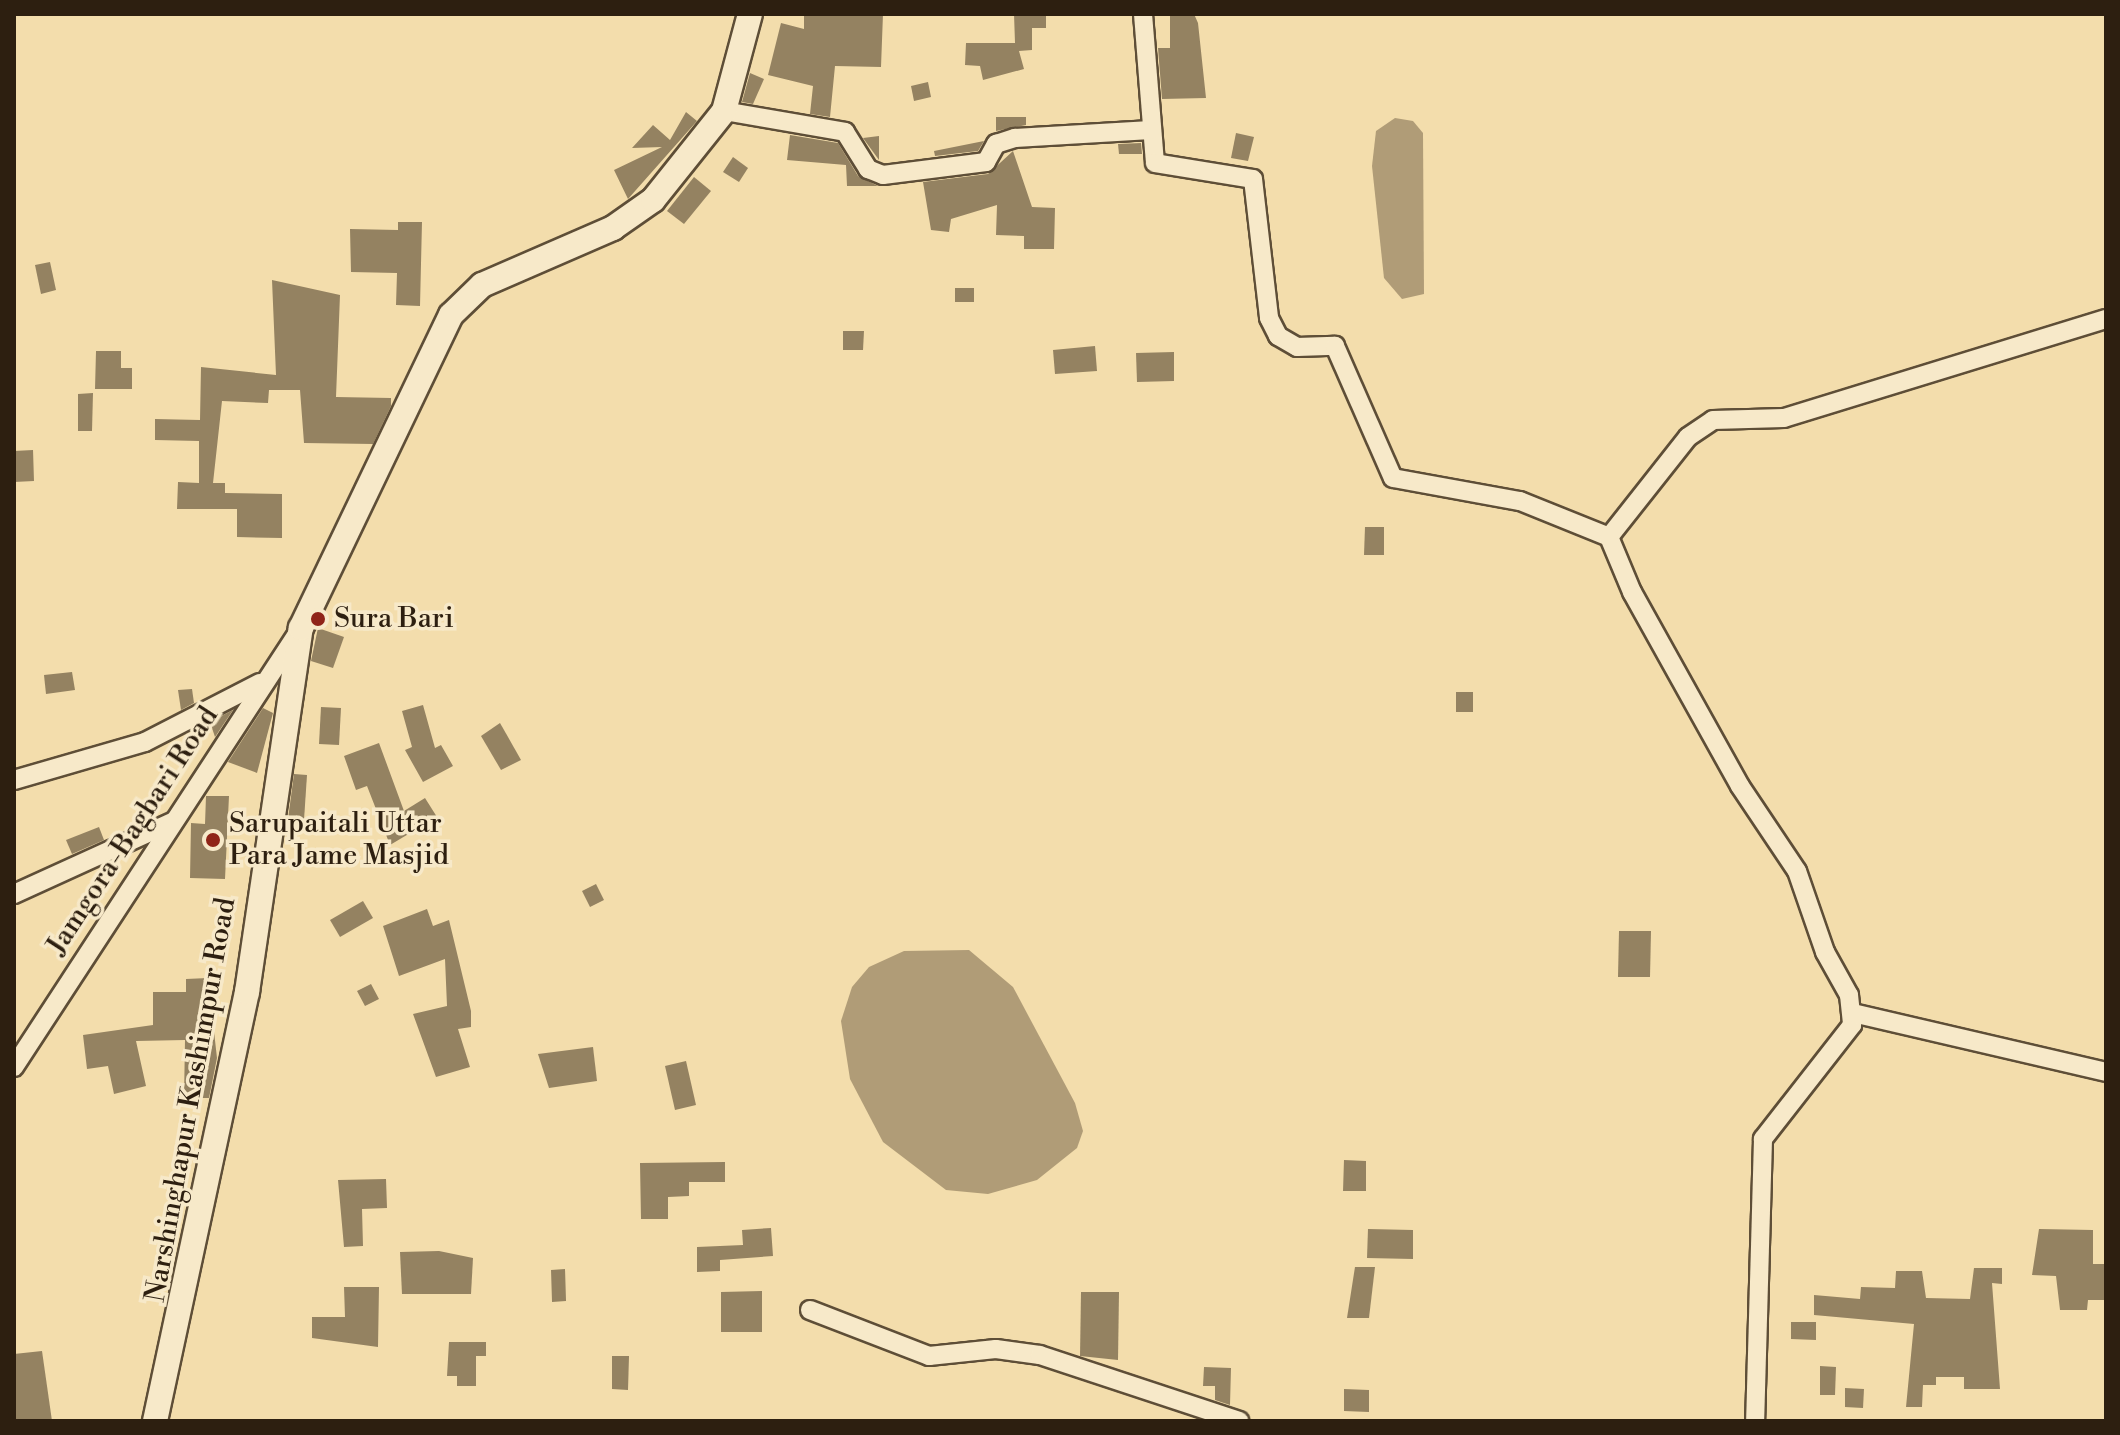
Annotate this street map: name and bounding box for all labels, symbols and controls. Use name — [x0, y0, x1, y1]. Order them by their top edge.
place label: Sura Bari — [334, 602, 454, 636]
marker: Sura Bari — [309, 610, 327, 628]
street label: Jamgora-Bagbari Road — [40, 701, 226, 961]
place label: Sarupaitali Uttar Para Jame Masjid — [229, 807, 449, 873]
marker: Sarupaitali Uttar Para Jame Masjid — [204, 831, 222, 849]
street label: Narshinghapur Kashimpur Road — [139, 895, 243, 1305]

